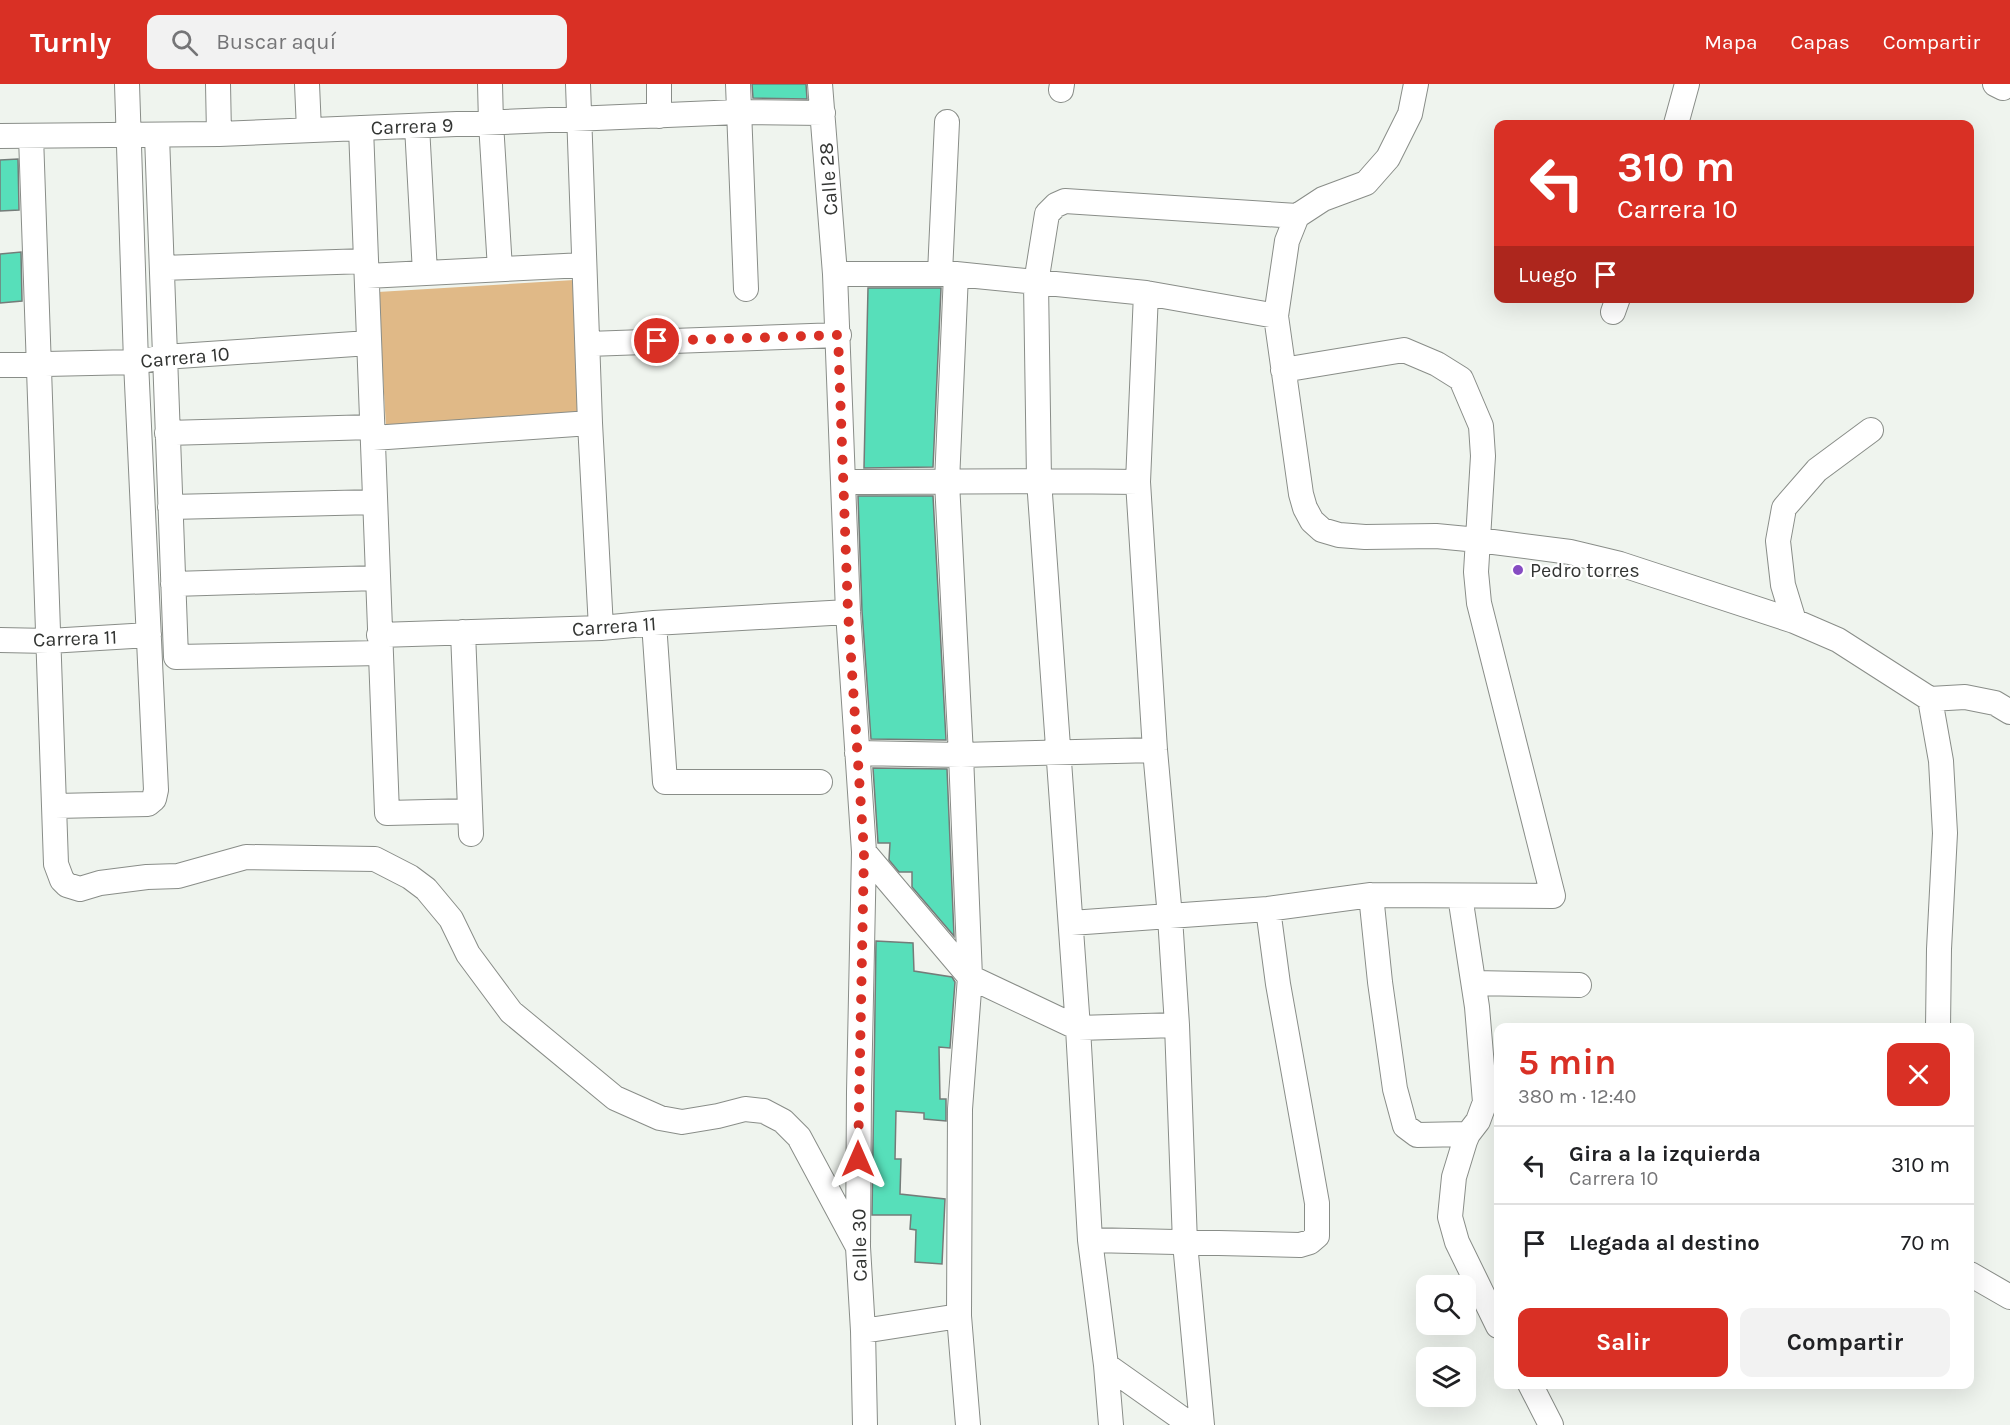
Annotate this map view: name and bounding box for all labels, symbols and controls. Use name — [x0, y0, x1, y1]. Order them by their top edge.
search box — [147, 15, 567, 69]
text: Turnly — [30, 26, 111, 59]
icon: search — [168, 26, 201, 59]
text: Buscar aquí — [216, 29, 336, 55]
text: Mapa — [1704, 30, 1758, 54]
text: Capas — [1791, 30, 1850, 54]
text: Compartir — [1883, 30, 1980, 54]
street label: Carrera 9 — [370, 114, 454, 139]
street label: Calle 28 — [814, 142, 843, 216]
text: 310 m — [1617, 142, 1735, 192]
icon: left — [1518, 144, 1596, 222]
text: Carrera 10 — [1617, 193, 1738, 225]
icon: arrive — [1589, 258, 1622, 291]
text: Luego — [1518, 262, 1577, 288]
pin — [631, 315, 682, 366]
icon: arrive — [640, 324, 673, 357]
street label: Carrera 10 — [139, 342, 231, 373]
place label: Pedro torres — [1530, 559, 1640, 582]
marker: Pedro torres — [1511, 563, 1525, 577]
street label: Carrera 11 — [571, 612, 657, 641]
street label: Carrera 11 — [33, 626, 118, 651]
text: 5 min — [1518, 1041, 1616, 1083]
button: close — [1887, 1043, 1950, 1106]
text: 380 m · 12:40 — [1518, 1085, 1636, 1108]
position arrow — [826, 1127, 890, 1191]
text: Gira a la izquierda — [1569, 1141, 1761, 1167]
icon: left — [1518, 1149, 1551, 1182]
text: 310 m — [1891, 1152, 1950, 1178]
text: Carrera 10 — [1569, 1167, 1658, 1190]
street label: Calle 30 — [847, 1208, 872, 1282]
icon: arrive — [1518, 1227, 1551, 1260]
text: Llegada al destino — [1569, 1230, 1760, 1256]
text: 70 m — [1901, 1230, 1950, 1256]
map controls — [1416, 1275, 1476, 1407]
button: search — [1416, 1275, 1476, 1335]
button: Salir — [1518, 1308, 1728, 1377]
button: Compartir — [1740, 1308, 1950, 1377]
button: layers — [1416, 1347, 1476, 1407]

